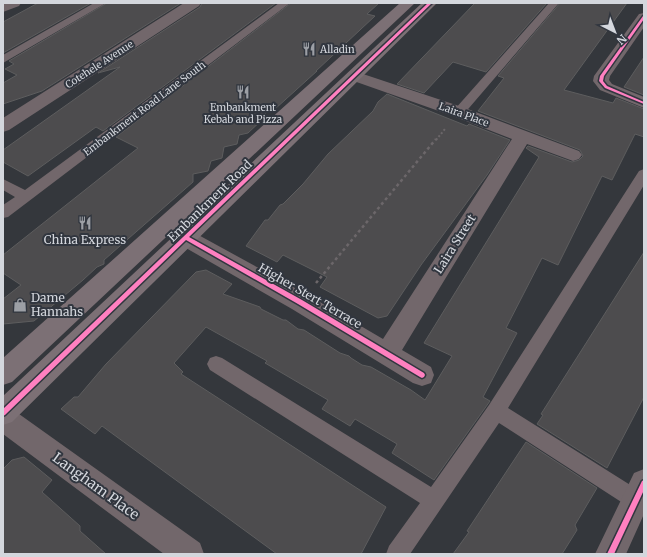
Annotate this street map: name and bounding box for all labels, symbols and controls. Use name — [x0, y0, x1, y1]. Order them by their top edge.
north arrow — [595, 12, 635, 52]
text: N — [614, 31, 630, 48]
street label: Cotehele Avenue — [63, 38, 136, 91]
restaurant icon: Alladin — [301, 41, 317, 57]
place label: Alladin — [319, 43, 355, 56]
street label: Embankment Road Lane South — [81, 58, 208, 159]
restaurant icon: Embankment Kebab and Pizza — [235, 84, 251, 100]
street label: Laira Place — [437, 99, 491, 130]
place label: Embankment Kebab and Pizza — [204, 101, 283, 126]
street label: Embankment Road — [164, 157, 255, 245]
street label: Laira Street — [430, 211, 479, 276]
restaurant icon: China Express — [77, 215, 93, 231]
place label: China Express — [44, 232, 126, 247]
street label: Higher Stert Terrace — [256, 260, 365, 331]
place label: Dame Hannahs — [31, 290, 83, 319]
shop icon: Dame Hannahs — [12, 297, 28, 313]
street label: Langham Place — [49, 448, 143, 524]

